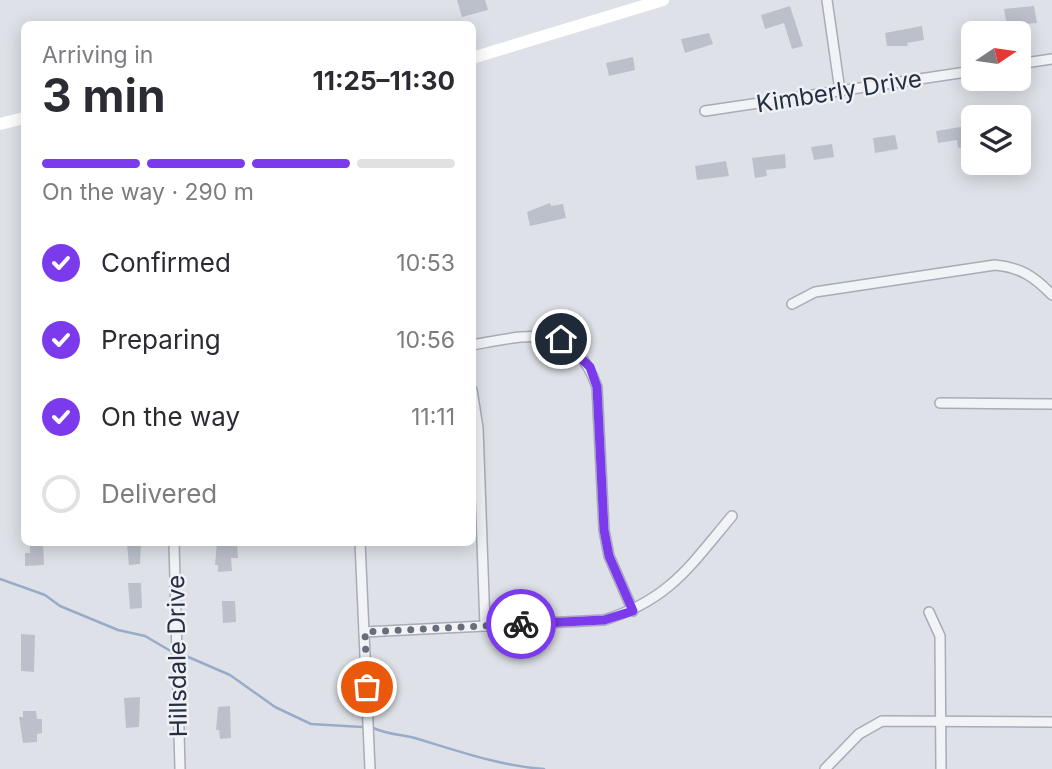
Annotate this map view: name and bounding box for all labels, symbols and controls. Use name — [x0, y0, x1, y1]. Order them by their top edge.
north arrow — [961, 21, 1031, 91]
map controls — [961, 21, 1031, 175]
text: Arriving in — [42, 41, 153, 69]
street label: Kimberly Drive — [754, 64, 924, 118]
text: 11:25–11:30 — [312, 65, 455, 96]
text: 3 min — [42, 67, 166, 123]
button: layers — [961, 105, 1031, 175]
text: On the way · 290 m — [42, 178, 254, 206]
icon: check — [42, 244, 80, 282]
text: Confirmed — [101, 247, 231, 278]
text: 10:53 — [396, 249, 455, 277]
pin — [531, 309, 591, 369]
icon: home — [542, 320, 580, 358]
icon: check — [42, 321, 80, 359]
text: Preparing — [101, 324, 221, 355]
text: 10:56 — [396, 326, 455, 354]
icon: check — [42, 398, 80, 436]
text: On the way — [101, 401, 240, 432]
text: 11:11 — [411, 403, 455, 431]
text: Delivered — [101, 478, 217, 509]
street label: Hillsdale Drive — [161, 575, 193, 737]
courier — [486, 589, 556, 659]
icon: bike — [502, 605, 540, 643]
pin — [337, 657, 397, 717]
icon: bag — [348, 668, 386, 706]

